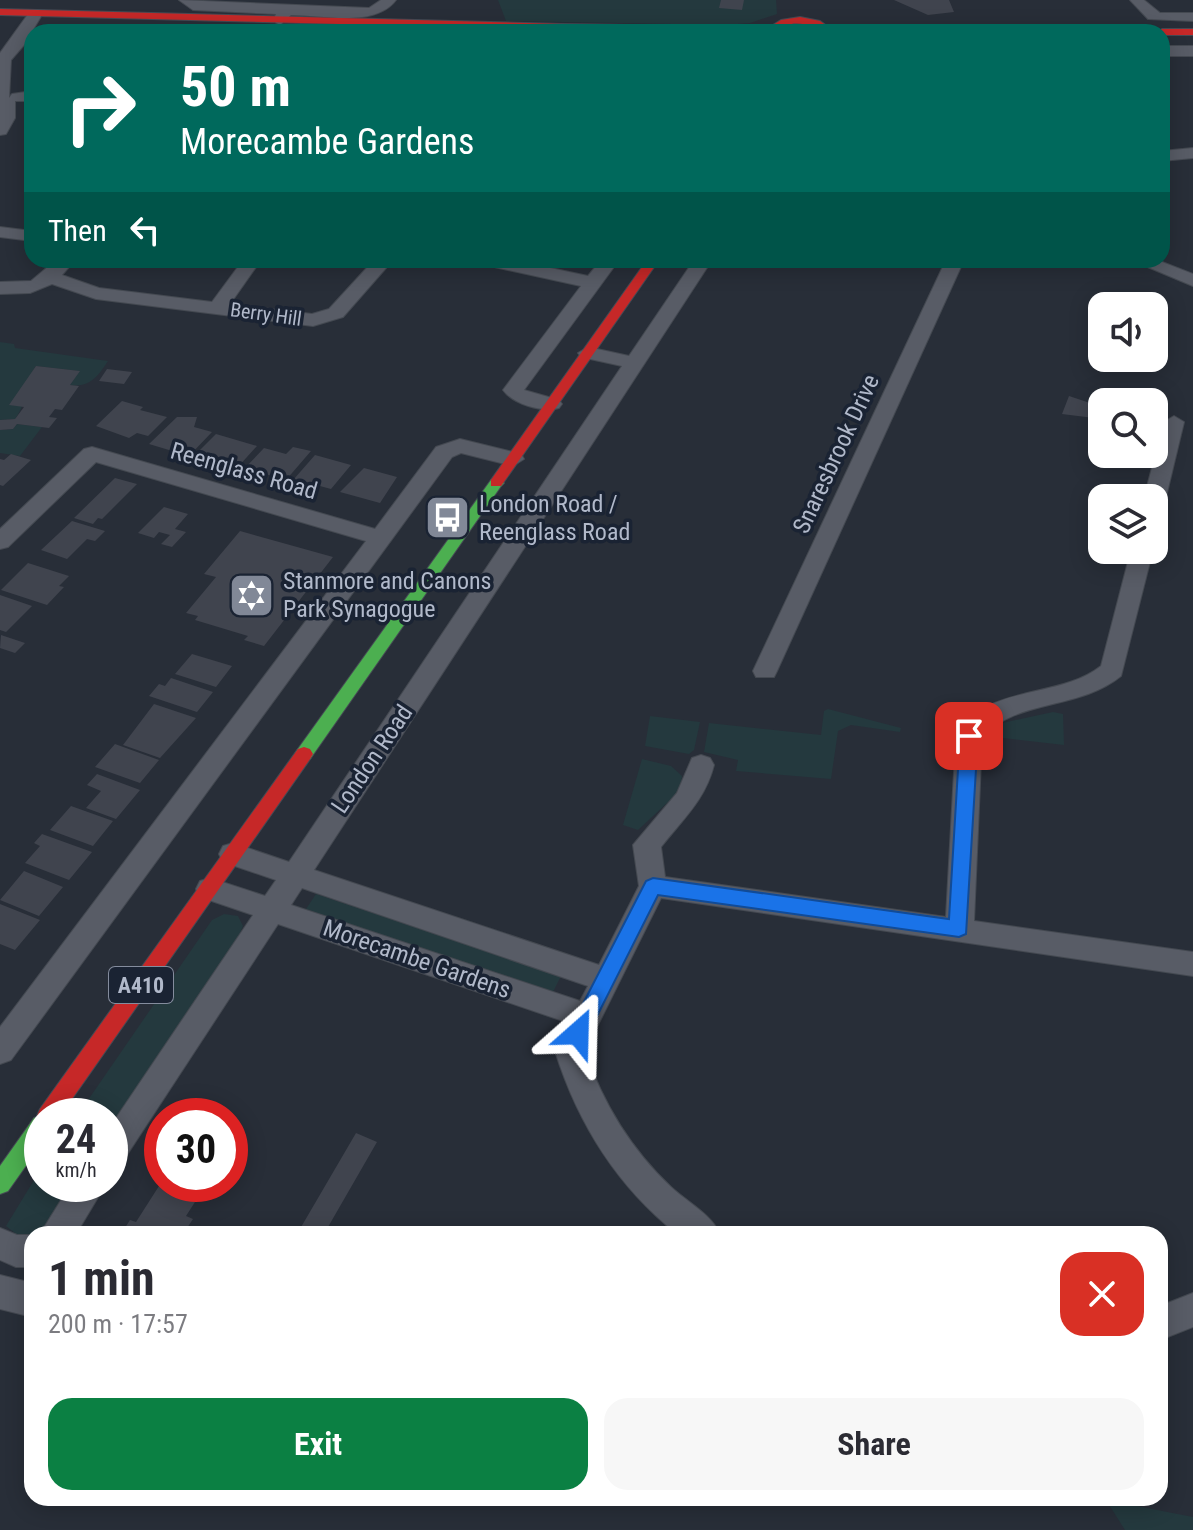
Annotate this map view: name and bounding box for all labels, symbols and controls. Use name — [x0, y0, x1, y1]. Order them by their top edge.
text: 50 m — [180, 54, 291, 120]
icon: right — [48, 56, 152, 160]
text: Morecambe Gardens — [180, 121, 474, 163]
icon: left — [123, 208, 167, 252]
text: Then — [48, 213, 107, 248]
map controls — [1088, 292, 1168, 564]
button: sound — [1088, 292, 1168, 372]
street label: Berry Hill — [229, 297, 303, 331]
street label: Snaresbrook Drive — [787, 370, 885, 538]
button: search — [1088, 388, 1168, 468]
street label: Reenglass Road — [167, 437, 321, 505]
button: layers — [1088, 484, 1168, 564]
place label: London Road / Reenglass Road — [479, 490, 630, 546]
bus stop icon: London Road / Reenglass Road — [424, 494, 472, 542]
place label: Stanmore and Canons Park Synagogue — [283, 567, 492, 623]
synagogue icon: Stanmore and Canons Park Synagogue — [228, 571, 276, 619]
street label: London Road — [326, 700, 418, 818]
pin — [935, 702, 1003, 770]
icon: arrive — [947, 714, 991, 758]
street label: Morecambe Gardens — [320, 914, 514, 1004]
road number: A410 — [109, 967, 173, 1003]
position arrow — [536, 991, 620, 1075]
speed limit sign: 30 — [144, 1098, 248, 1202]
text: 24 — [56, 1116, 96, 1163]
text: km/h — [55, 1158, 97, 1182]
text: 1 min — [48, 1250, 155, 1307]
button: close — [1060, 1252, 1144, 1336]
text: 200 m · 17:57 — [48, 1309, 188, 1339]
button: Exit — [48, 1398, 588, 1490]
button: Share — [604, 1398, 1144, 1490]

